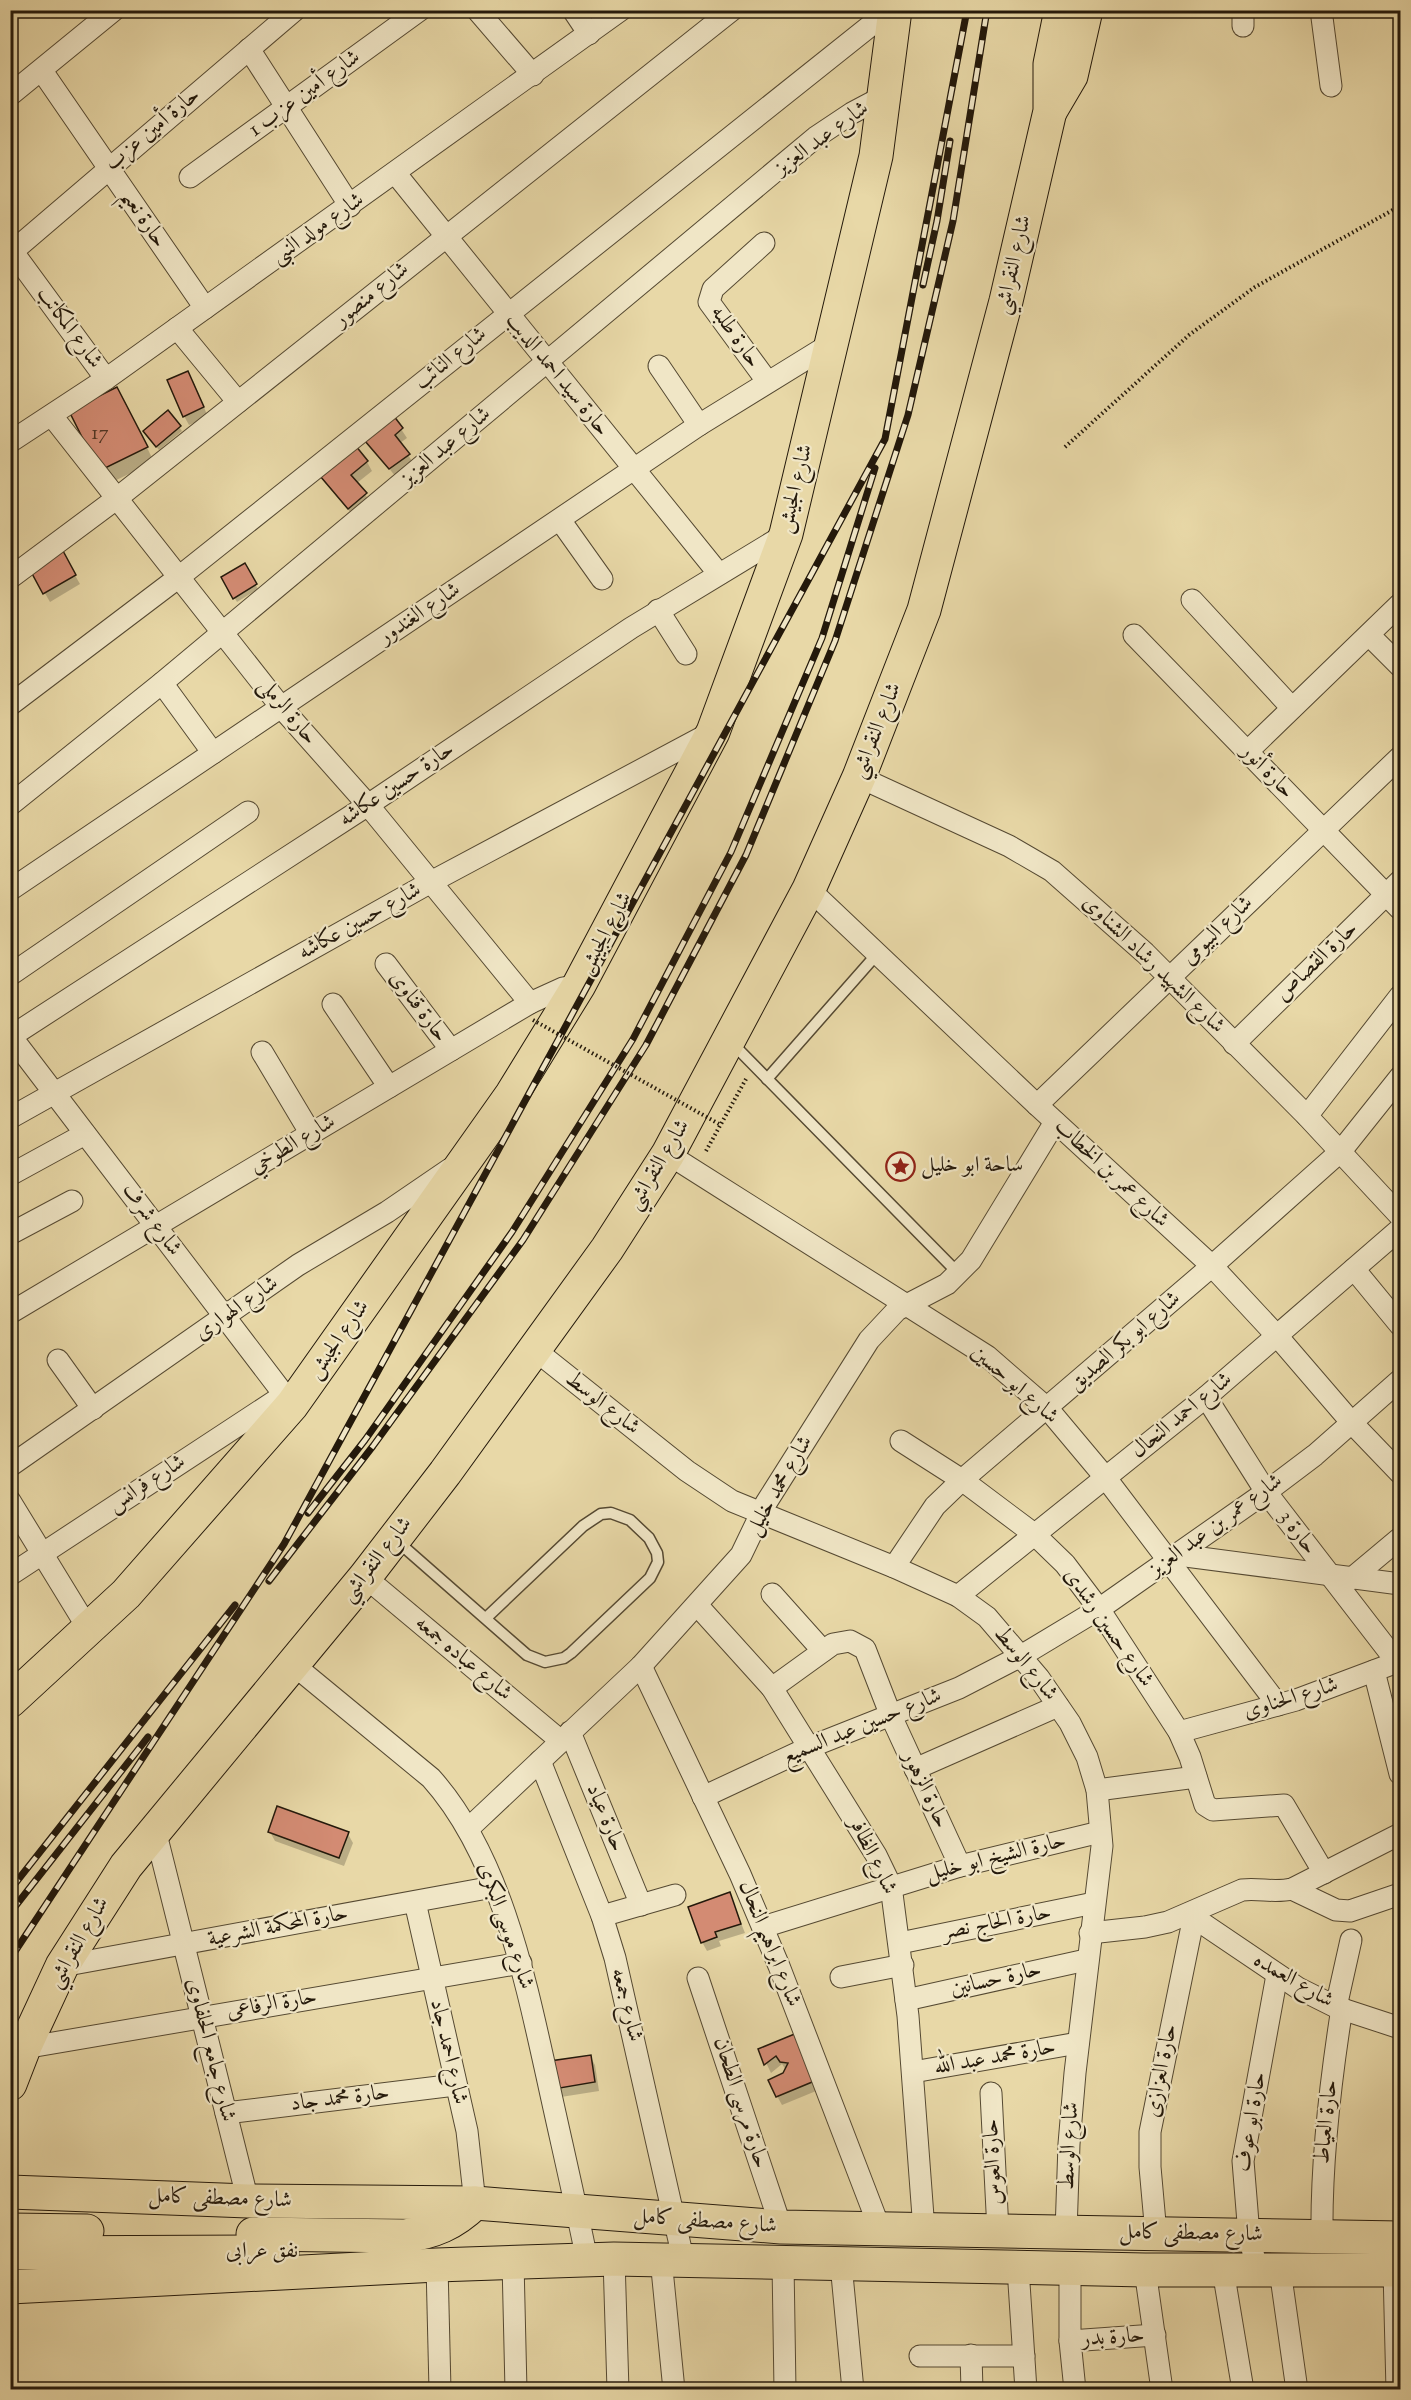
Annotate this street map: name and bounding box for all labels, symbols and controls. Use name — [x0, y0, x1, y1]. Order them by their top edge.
street label: شارع أمين عزب 1 — [241, 41, 368, 146]
street label: حارة أمين عزب — [97, 79, 208, 180]
street label: شارع عبد العزيز — [766, 94, 876, 186]
street label: حارة نعيم — [109, 183, 174, 256]
street label: شارع مولد النبى — [265, 185, 371, 273]
street label: شارع النقراشي — [987, 212, 1043, 318]
street label: شارع منصور — [326, 255, 417, 337]
street label: شارع المكاتب — [28, 280, 110, 376]
street label: حارة طلبه — [702, 299, 768, 375]
street label: حارة سيد احمد الديب — [497, 306, 617, 444]
street label: شارع النائب — [408, 320, 494, 398]
street label: شارع عبد العزيز — [392, 399, 499, 496]
house number: 17 — [92, 420, 108, 449]
street label: شارع الجيش — [770, 441, 822, 537]
street label: شارع الغندور — [371, 575, 467, 654]
street label: حارة الرملى — [249, 671, 325, 753]
street label: شارع النقراشي — [843, 678, 913, 785]
street label: حارة حسين عكاشه — [333, 734, 461, 836]
street label: حارة أنور — [1231, 734, 1303, 807]
street label: شارع حسين عكاشه — [293, 875, 427, 969]
street label: شارع الجيش — [571, 886, 641, 982]
street label: شارع الشهيد رشاد الشناوى — [1074, 888, 1232, 1042]
street label: شارع البيومى — [1175, 889, 1261, 973]
street label: حارة القصاص — [1268, 914, 1366, 1010]
street label: حارة قناوى — [380, 964, 456, 1050]
street label: شارع الطوخي — [244, 1107, 342, 1183]
street label: شارع عمر بن الخطاب — [1046, 1112, 1176, 1236]
street label: شارع النقراشي — [619, 1113, 700, 1218]
place icon: ساحة ابو خليل — [884, 1150, 916, 1182]
place label: ساحة ابو خليل — [921, 1150, 1023, 1182]
street label: شارع شرف — [113, 1177, 189, 1263]
street label: شارع الهوارى — [189, 1268, 285, 1350]
street label: شارع ابو بكر الصديق — [1062, 1284, 1188, 1400]
street label: شارع الجيش — [300, 1294, 378, 1386]
street label: شارع ابو حسين — [963, 1338, 1065, 1432]
street label: شارع الوسط — [557, 1364, 647, 1444]
street label: شارع احمد النحال — [1124, 1365, 1240, 1467]
street label: شارع محمد خليل — [738, 1430, 822, 1542]
street label: شارع فرانس — [102, 1447, 192, 1521]
street label: شارع عمر بن عبد العزيز — [1141, 1466, 1290, 1587]
street label: حارة 3 — [1270, 1504, 1324, 1562]
street label: شارع النقراشي — [333, 1510, 422, 1611]
street label: شارع حسين رشدى — [1055, 1562, 1161, 1694]
street label: شارع عباده جمعه — [407, 1609, 519, 1709]
street label: شارع الوسط — [985, 1620, 1065, 1708]
street label: شارع الحناوى — [1240, 1669, 1342, 1729]
street label: شارع حسين عبد السميع — [777, 1680, 947, 1775]
street label: حارة الزهور — [892, 1744, 957, 1834]
street label: حارة عياد — [577, 1779, 633, 1857]
street label: شارع الظافر — [839, 1810, 905, 1900]
street label: حارة الشيخ ابو خليل — [922, 1825, 1070, 1892]
street label: شارع موسى البكرى — [468, 1858, 542, 1994]
street label: شارع ابراهيم النحال — [726, 1876, 809, 2013]
street label: شارع النقراشي — [40, 1891, 120, 1996]
street label: حارة الحاج نصر — [938, 1897, 1054, 1951]
street label: حارة المحكمة الشرعية — [205, 1898, 351, 1956]
street label: شارع العمده — [1247, 1945, 1339, 2017]
street label: حارة حسانين — [947, 1954, 1045, 2006]
street label: شارع جمعه — [601, 1965, 651, 2045]
street label: شارع جامع الحلفاوى — [176, 1975, 243, 2126]
street label: حارة الرفاعى — [224, 1981, 320, 2029]
street label: شارع احمد جاد — [420, 1996, 476, 2108]
street label: حارة العزازى — [1137, 2022, 1187, 2120]
street label: حارة محمد عبد الله — [931, 2028, 1058, 2084]
street label: حارة مرسى الطحان — [704, 2033, 776, 2173]
street label: حارة ابو عوف — [1228, 2070, 1276, 2174]
street label: حارة محمد جاد — [289, 2077, 391, 2121]
street label: حارة العياط — [1307, 2078, 1347, 2166]
street label: شارع الوسط — [1052, 2101, 1088, 2191]
street label: حارة العوس — [976, 2118, 1012, 2206]
street label: شارع مصطفى كامل — [148, 2181, 292, 2217]
street label: شارع مصطفى كامل — [632, 2201, 778, 2243]
street label: شارع مصطفى كامل — [1119, 2217, 1263, 2251]
street label: نفق عرابى — [226, 2236, 298, 2268]
street label: حارة بدر — [1078, 2320, 1146, 2356]

